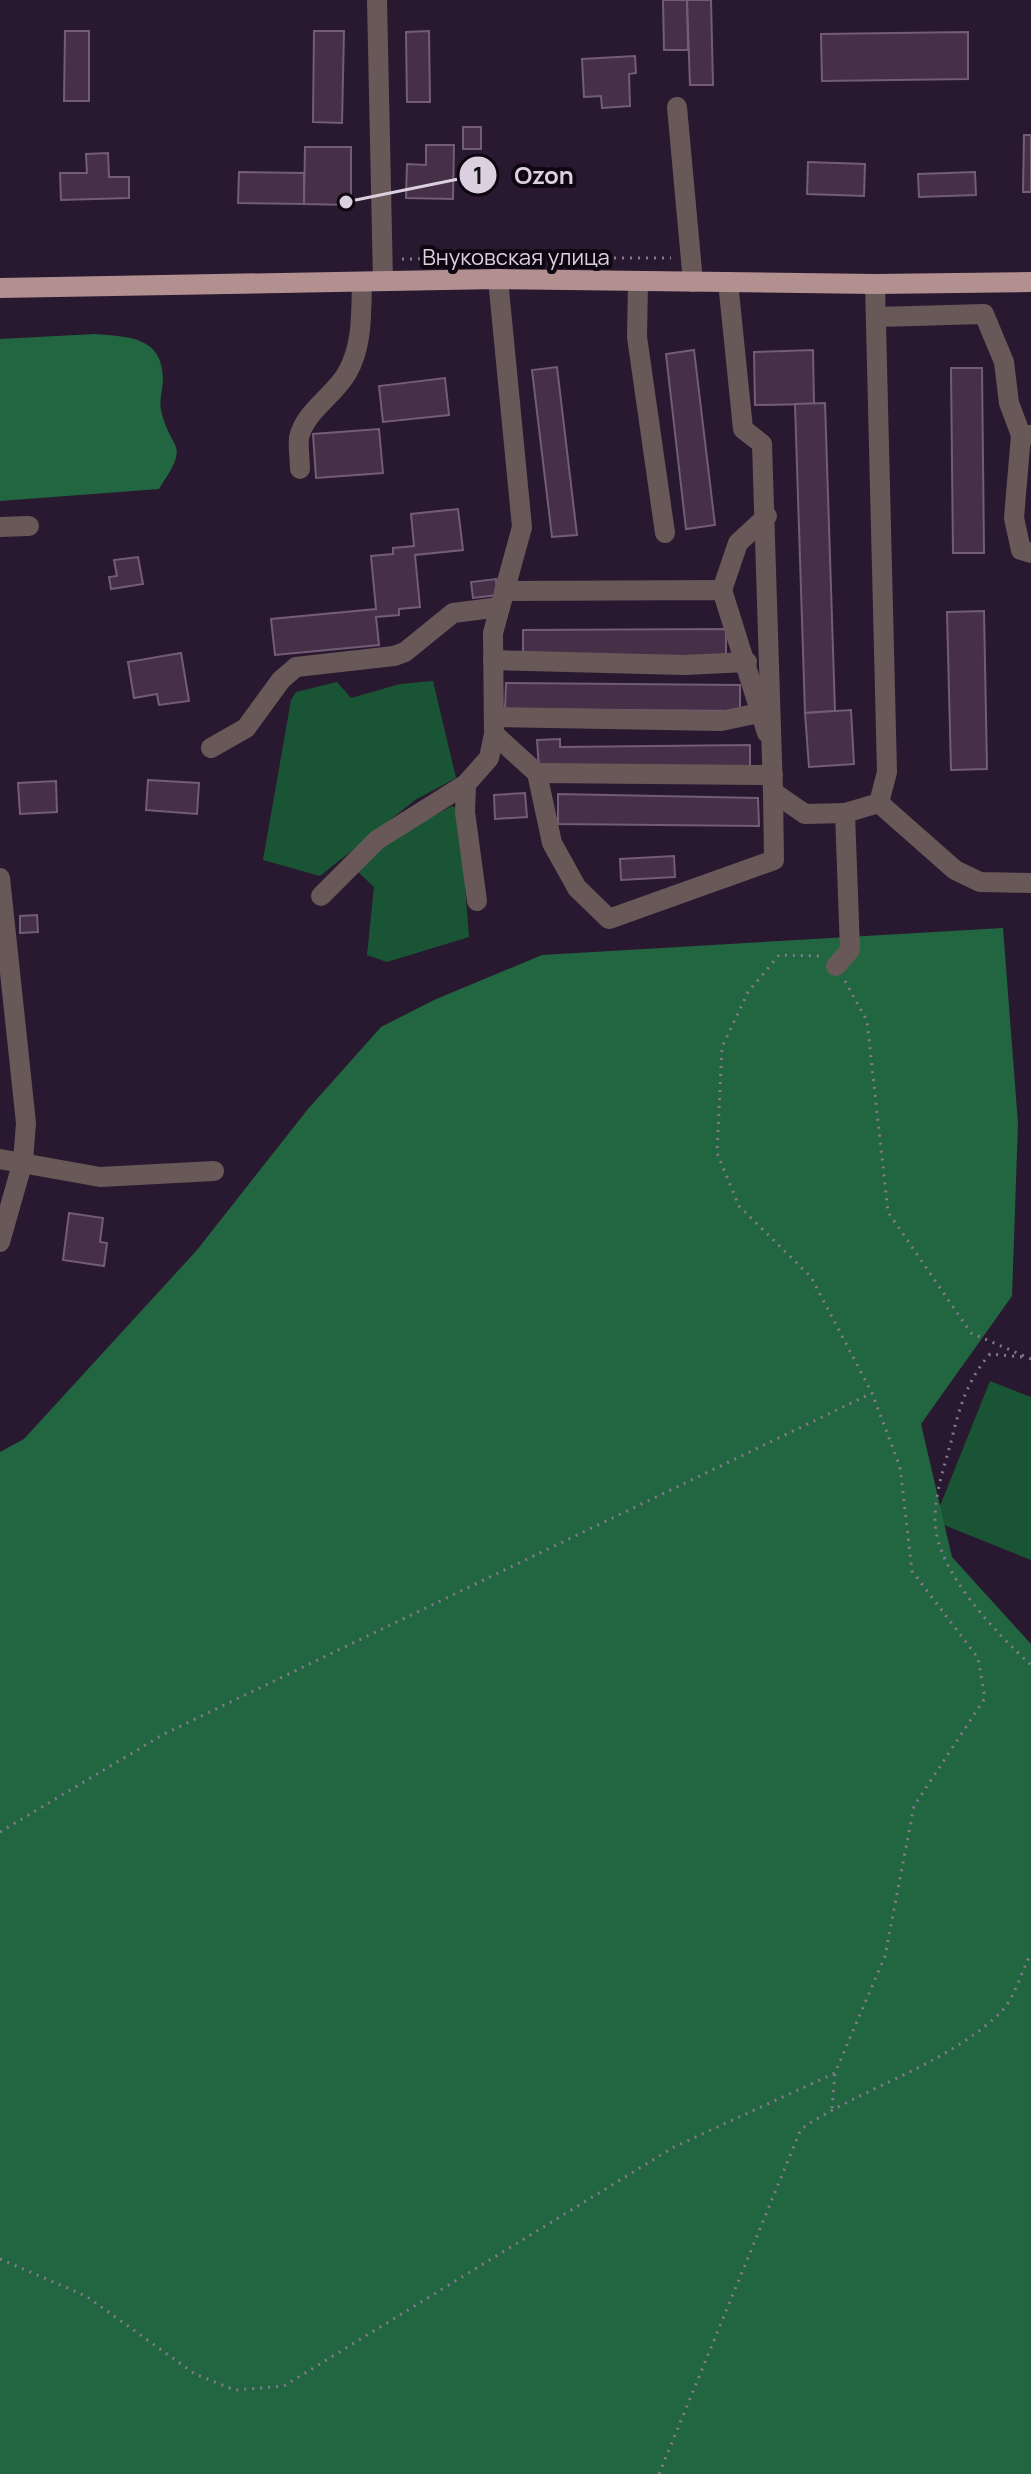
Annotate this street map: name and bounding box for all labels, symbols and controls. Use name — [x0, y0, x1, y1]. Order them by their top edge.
callout: Ozon — [458, 151, 590, 199]
text: 1 — [473, 158, 483, 191]
text: Ozon — [514, 158, 574, 191]
street label: Внуковская улица — [422, 242, 610, 272]

